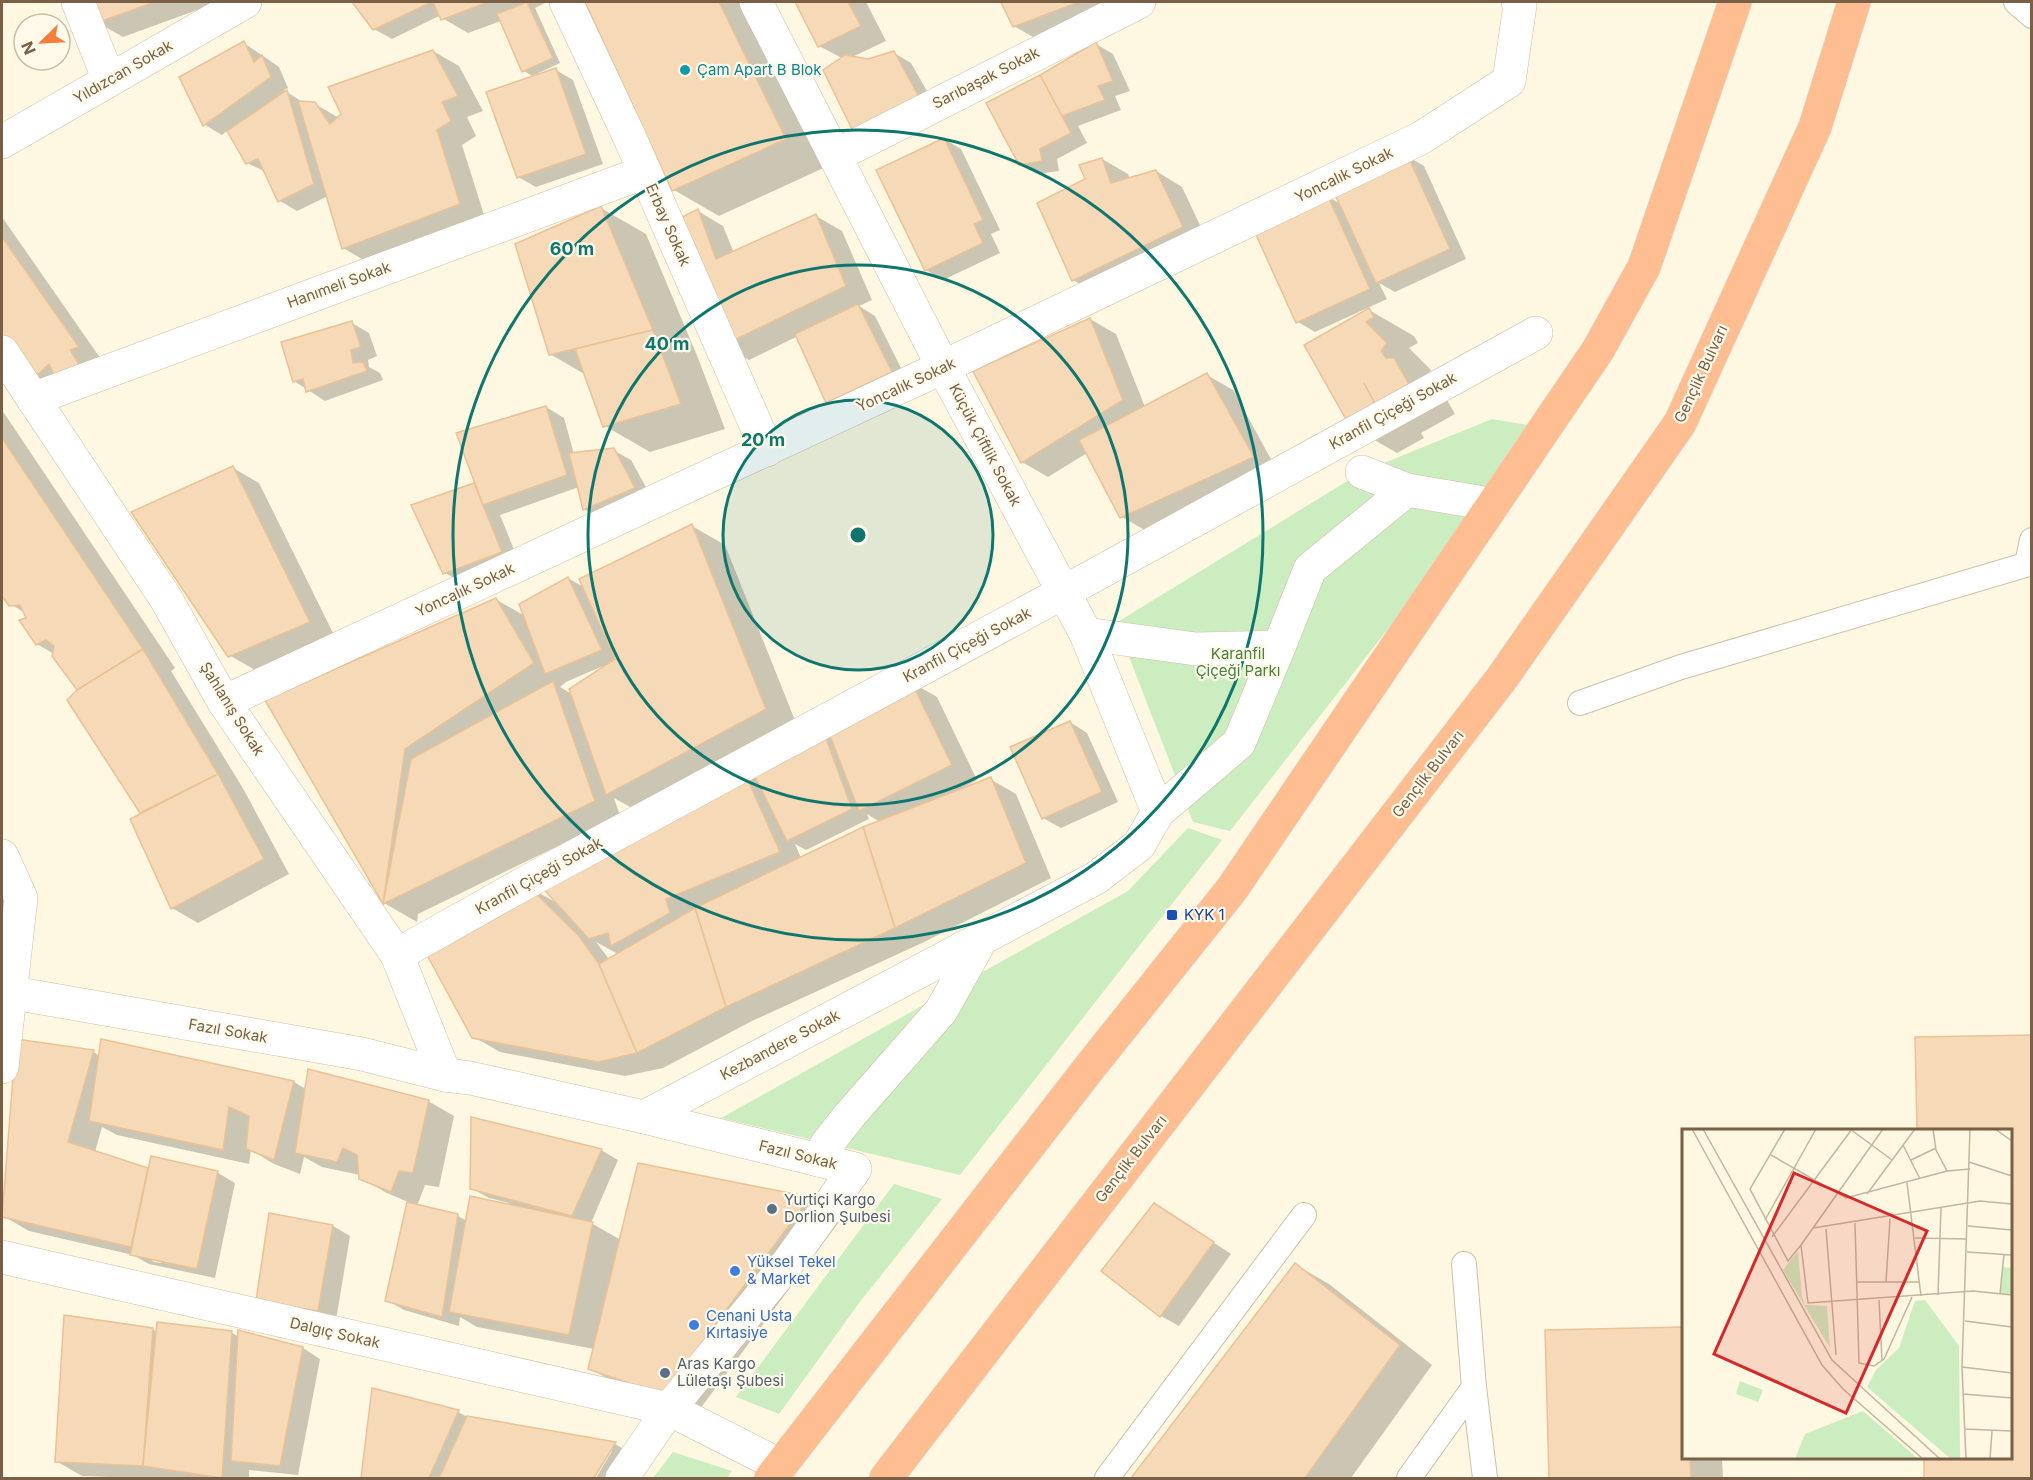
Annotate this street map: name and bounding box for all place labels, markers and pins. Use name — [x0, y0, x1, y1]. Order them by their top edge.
place label: Çam Apart B Blok — [697, 60, 822, 79]
marker: Çam Apart B Blok — [678, 63, 692, 77]
centre of rings — [848, 525, 868, 545]
place label: KYK 1 — [1184, 905, 1225, 924]
marker: KYK 1 — [1165, 908, 1179, 922]
place label: Yurtiçi Kargo Dorlion Şuıbesi — [784, 1190, 891, 1226]
marker: Yurtiçi Kargo Dorlion Şuıbesi — [765, 1202, 779, 1216]
place label: Yüksel Tekel & Market — [747, 1252, 836, 1288]
marker: Yüksel Tekel & Market — [728, 1264, 742, 1278]
place label: Cenani Usta Kırtasiye — [706, 1306, 792, 1342]
marker: Cenani Usta Kırtasiye — [687, 1318, 701, 1332]
place label: Aras Kargo Lületaşı Şubesi — [677, 1354, 784, 1390]
marker: Aras Kargo Lületaşı Şubesi — [658, 1366, 672, 1380]

